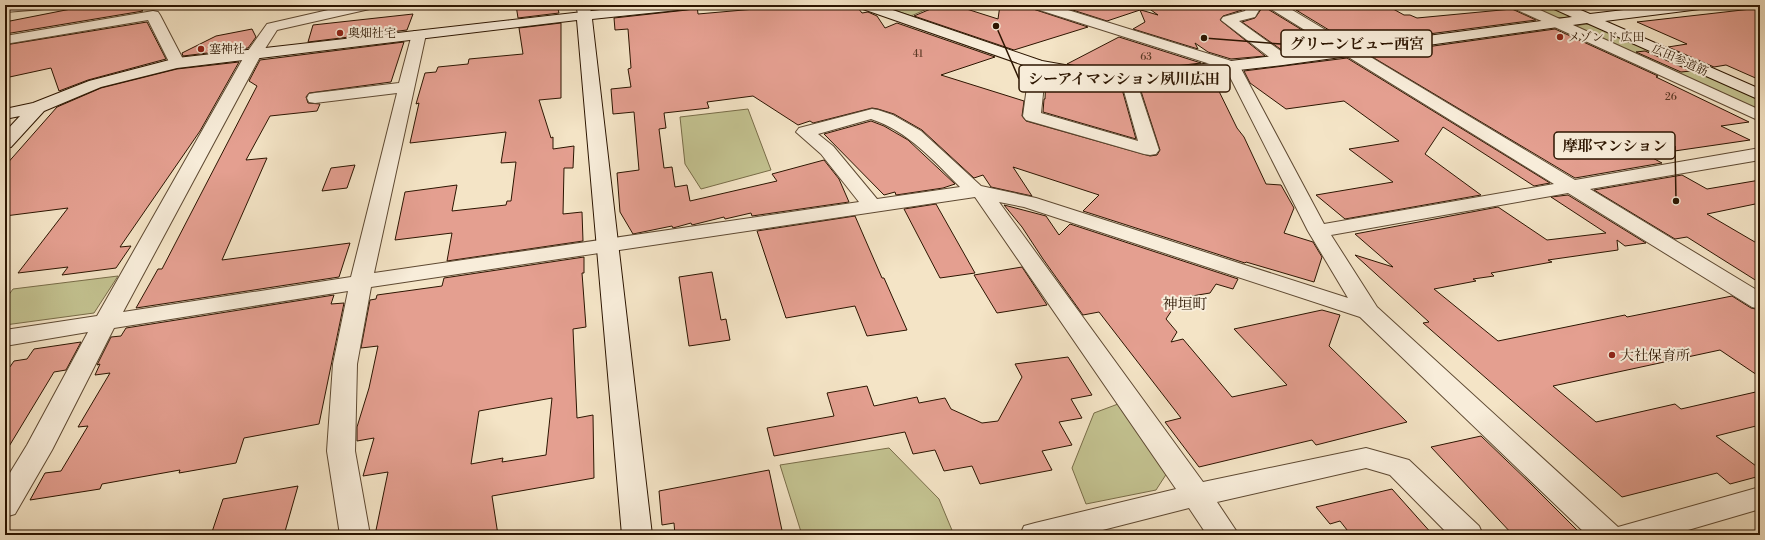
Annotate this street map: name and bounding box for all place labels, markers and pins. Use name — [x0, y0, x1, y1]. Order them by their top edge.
place label: 奥畑社宅 — [348, 26, 396, 41]
marker: 奥畑社宅 — [335, 28, 345, 38]
callout: グリーンビュー西宮 — [1281, 30, 1432, 57]
place label: メゾン ド 広田 — [1568, 30, 1645, 45]
marker: メゾン ド 広田 — [1555, 32, 1565, 42]
place label: 塞神社 — [209, 42, 245, 57]
marker: 塞神社 — [196, 44, 206, 54]
callout: シーアイマンション夙川広田 — [1019, 65, 1230, 92]
callout: 摩耶マンション — [1554, 132, 1675, 159]
place label: 大社保育所 — [1620, 347, 1690, 365]
marker: 大社保育所 — [1607, 350, 1617, 360]

